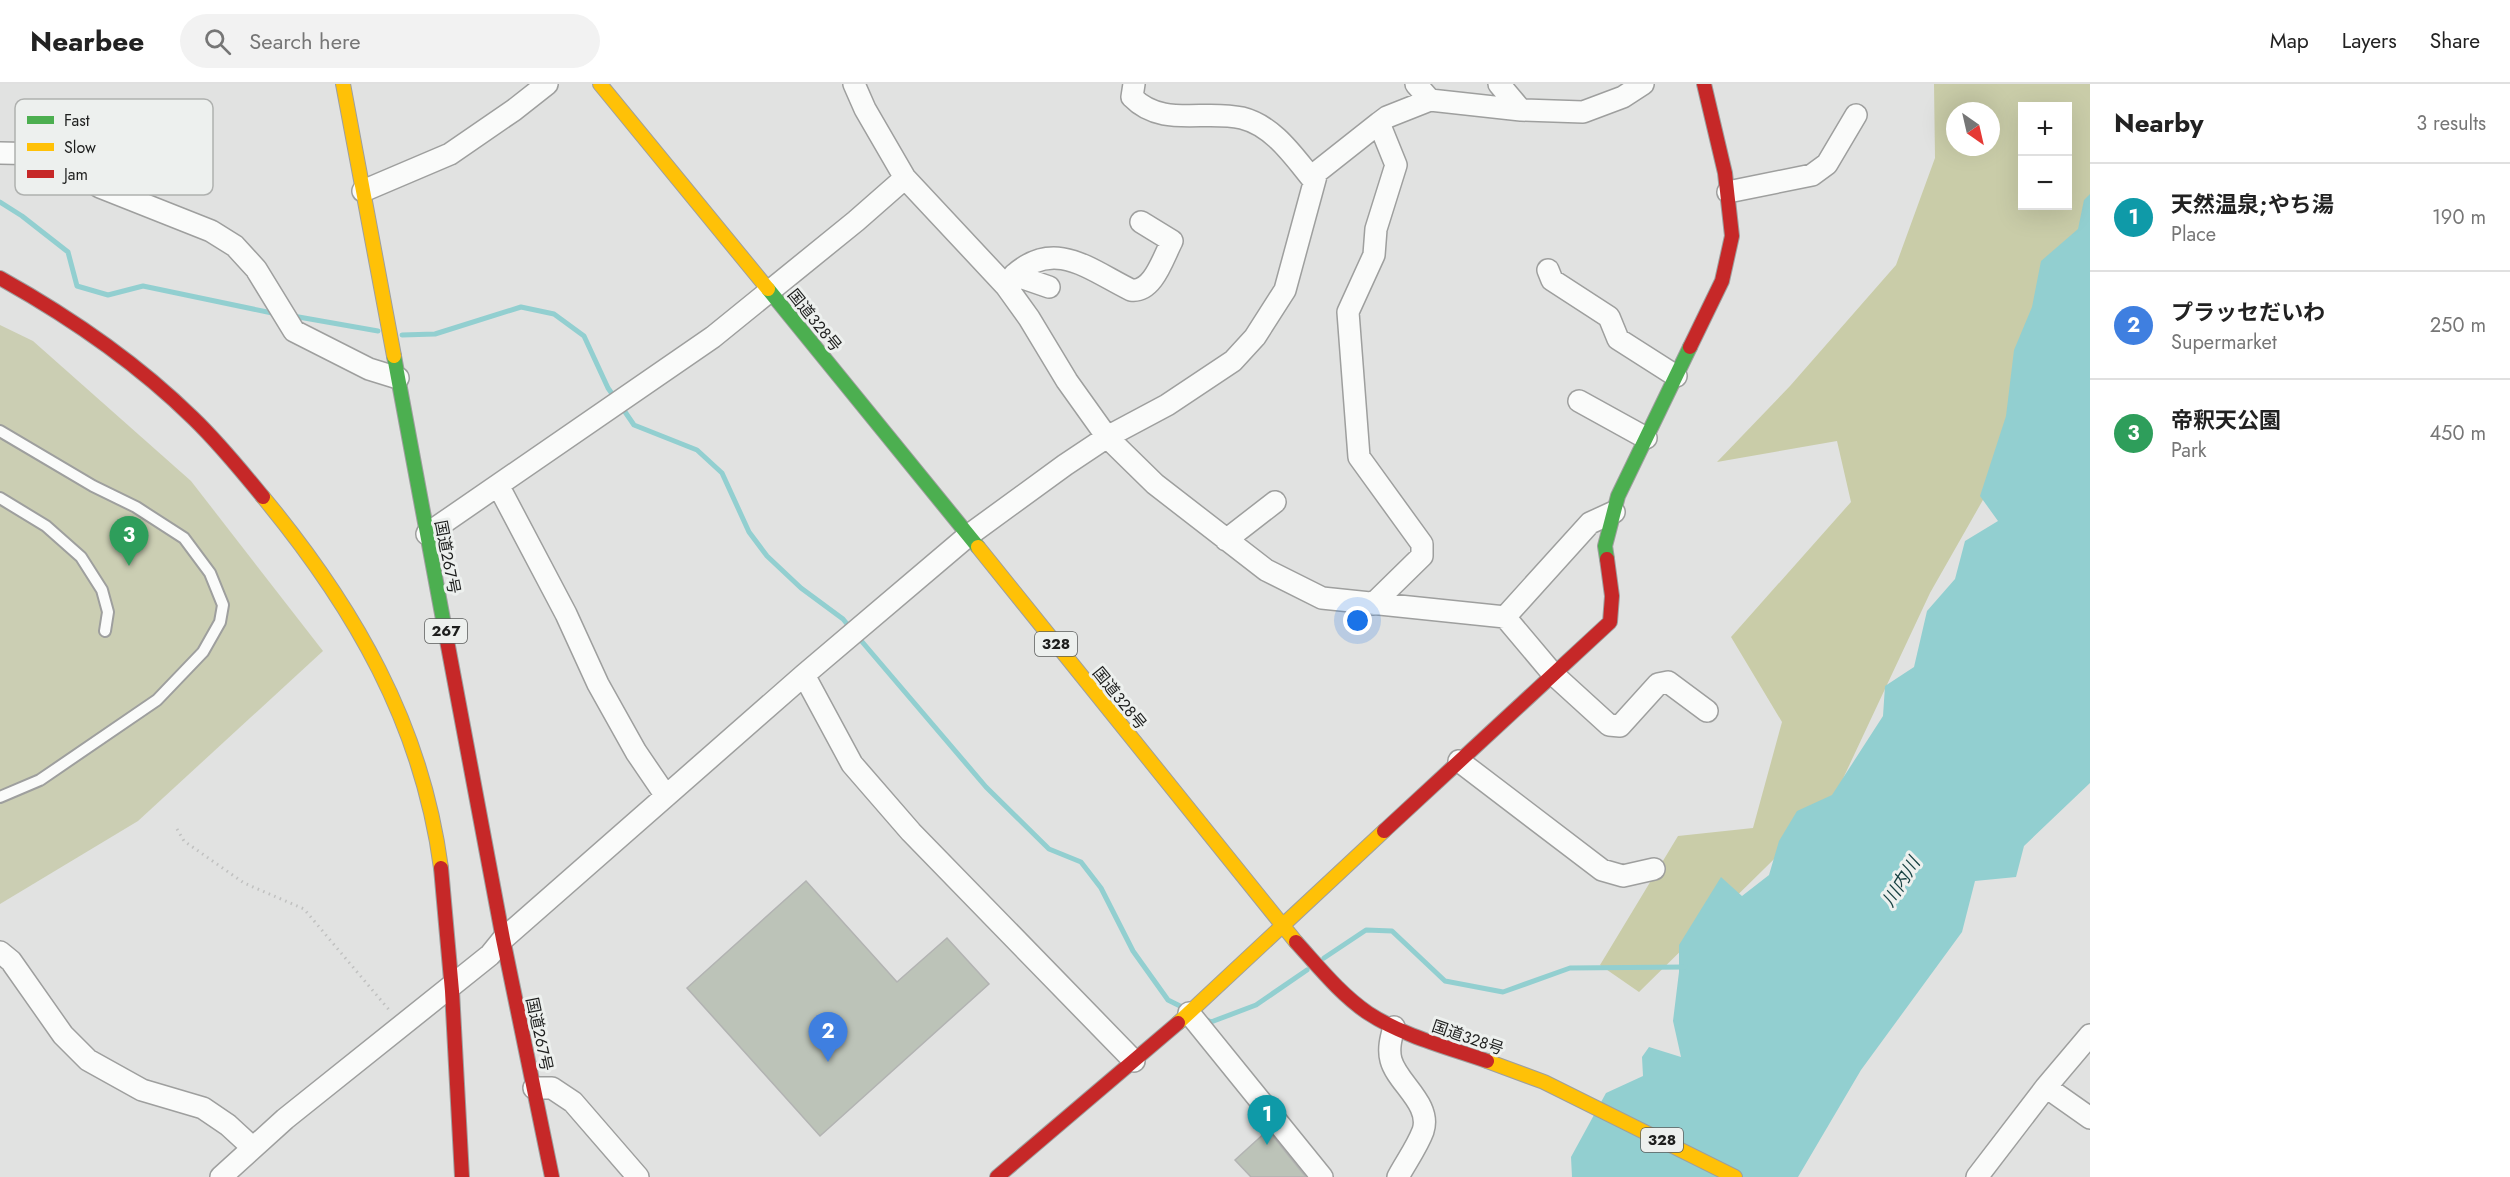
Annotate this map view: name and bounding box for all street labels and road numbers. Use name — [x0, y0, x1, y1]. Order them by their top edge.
street label: 国道328号 — [782, 284, 847, 357]
street label: 国道267号 — [429, 518, 466, 596]
road number: 267 — [425, 619, 467, 643]
road number: 328 — [1035, 632, 1077, 656]
street label: 国道328号 — [1087, 662, 1152, 735]
street label: 国道267号 — [520, 995, 559, 1073]
street label: 国道328号 — [1429, 1014, 1507, 1060]
road number: 328 — [1641, 1128, 1683, 1152]

